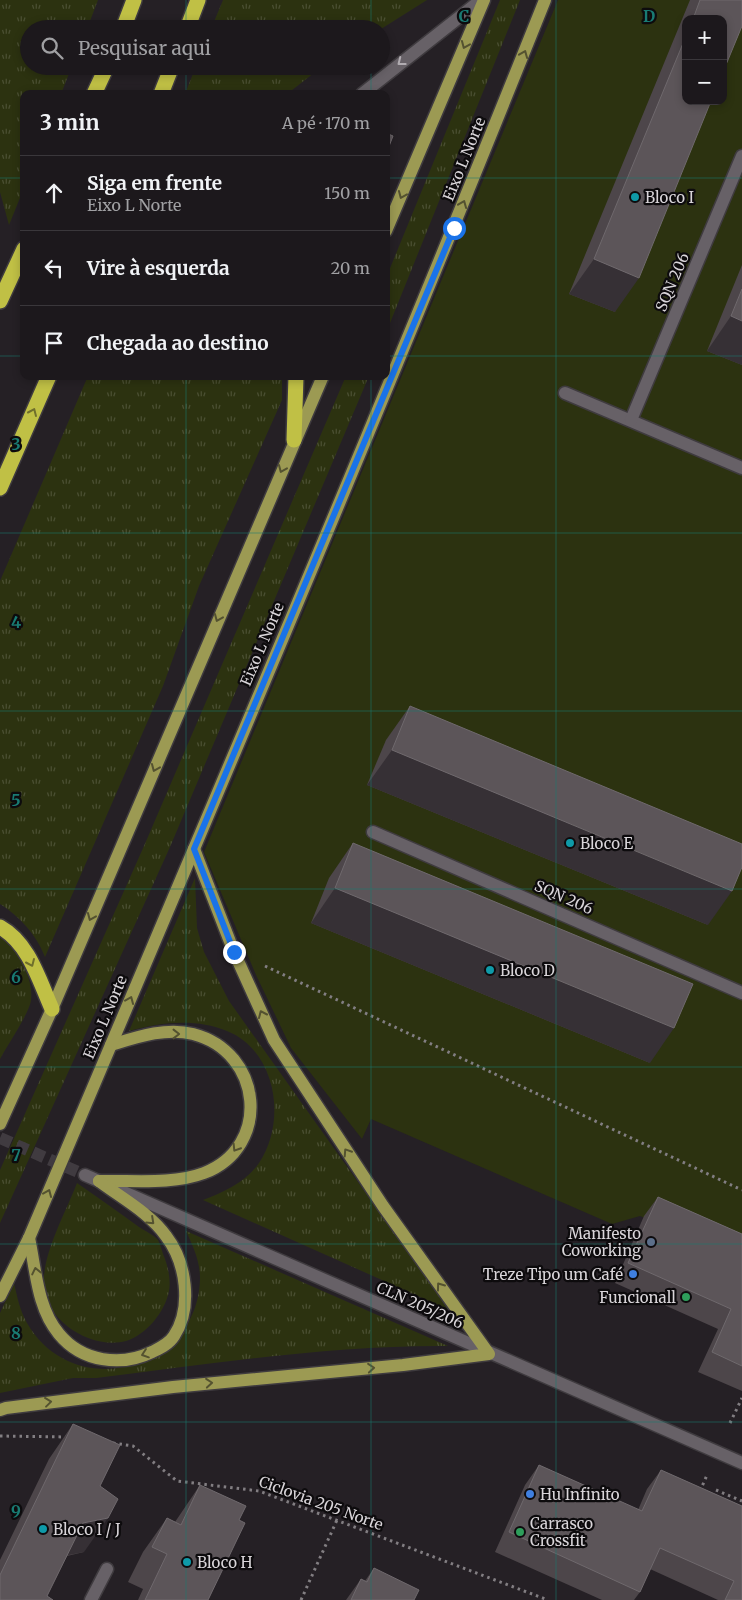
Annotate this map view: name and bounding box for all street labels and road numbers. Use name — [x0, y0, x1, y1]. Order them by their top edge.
street label: Eixo L Norte — [439, 114, 489, 204]
street label: SQN 206 — [651, 250, 693, 314]
street label: Eixo L Norte — [236, 599, 288, 688]
street label: SQN 206 — [532, 876, 596, 918]
street label: Eixo L Norte — [79, 972, 131, 1061]
street label: CLN 205/206 — [374, 1277, 466, 1333]
street label: Ciclovia 205 Norte — [256, 1472, 386, 1534]

